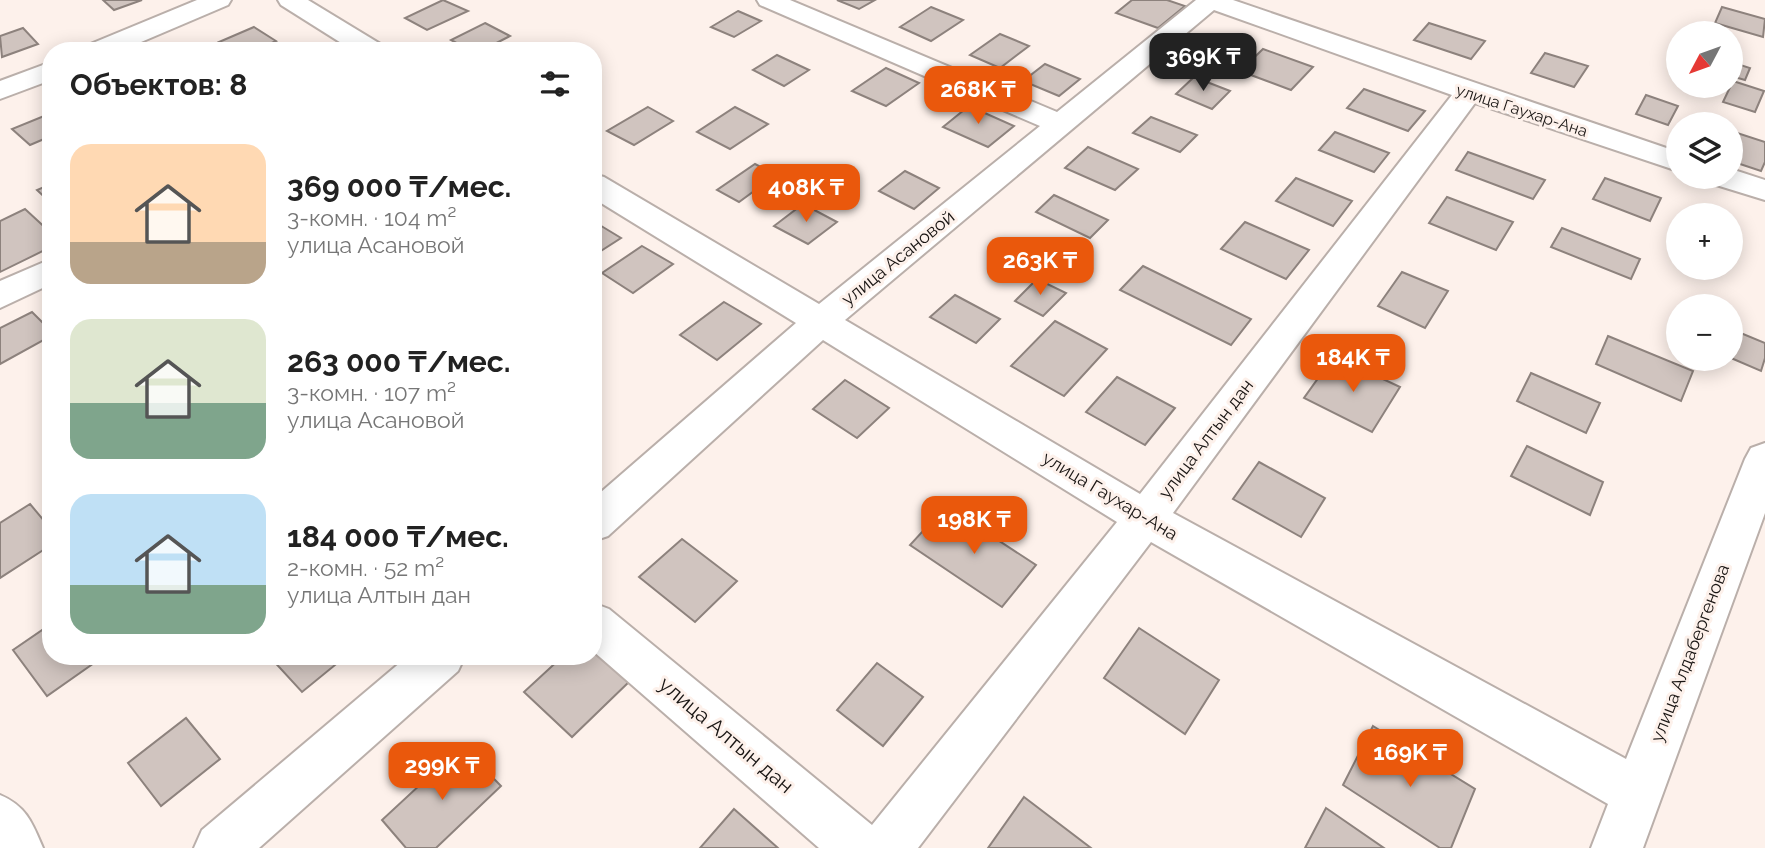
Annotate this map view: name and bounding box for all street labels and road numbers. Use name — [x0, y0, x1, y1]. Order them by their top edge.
street label: улица Гаухар-Ана — [1454, 80, 1590, 141]
street label: улица Асановой — [837, 206, 958, 309]
street label: улица Алтын дан — [1154, 375, 1257, 503]
street label: улица Гаухар-Ана — [1039, 447, 1182, 544]
street label: улица Алдабергенова — [1646, 561, 1733, 745]
street label: улица Алтын дан — [654, 671, 799, 798]

